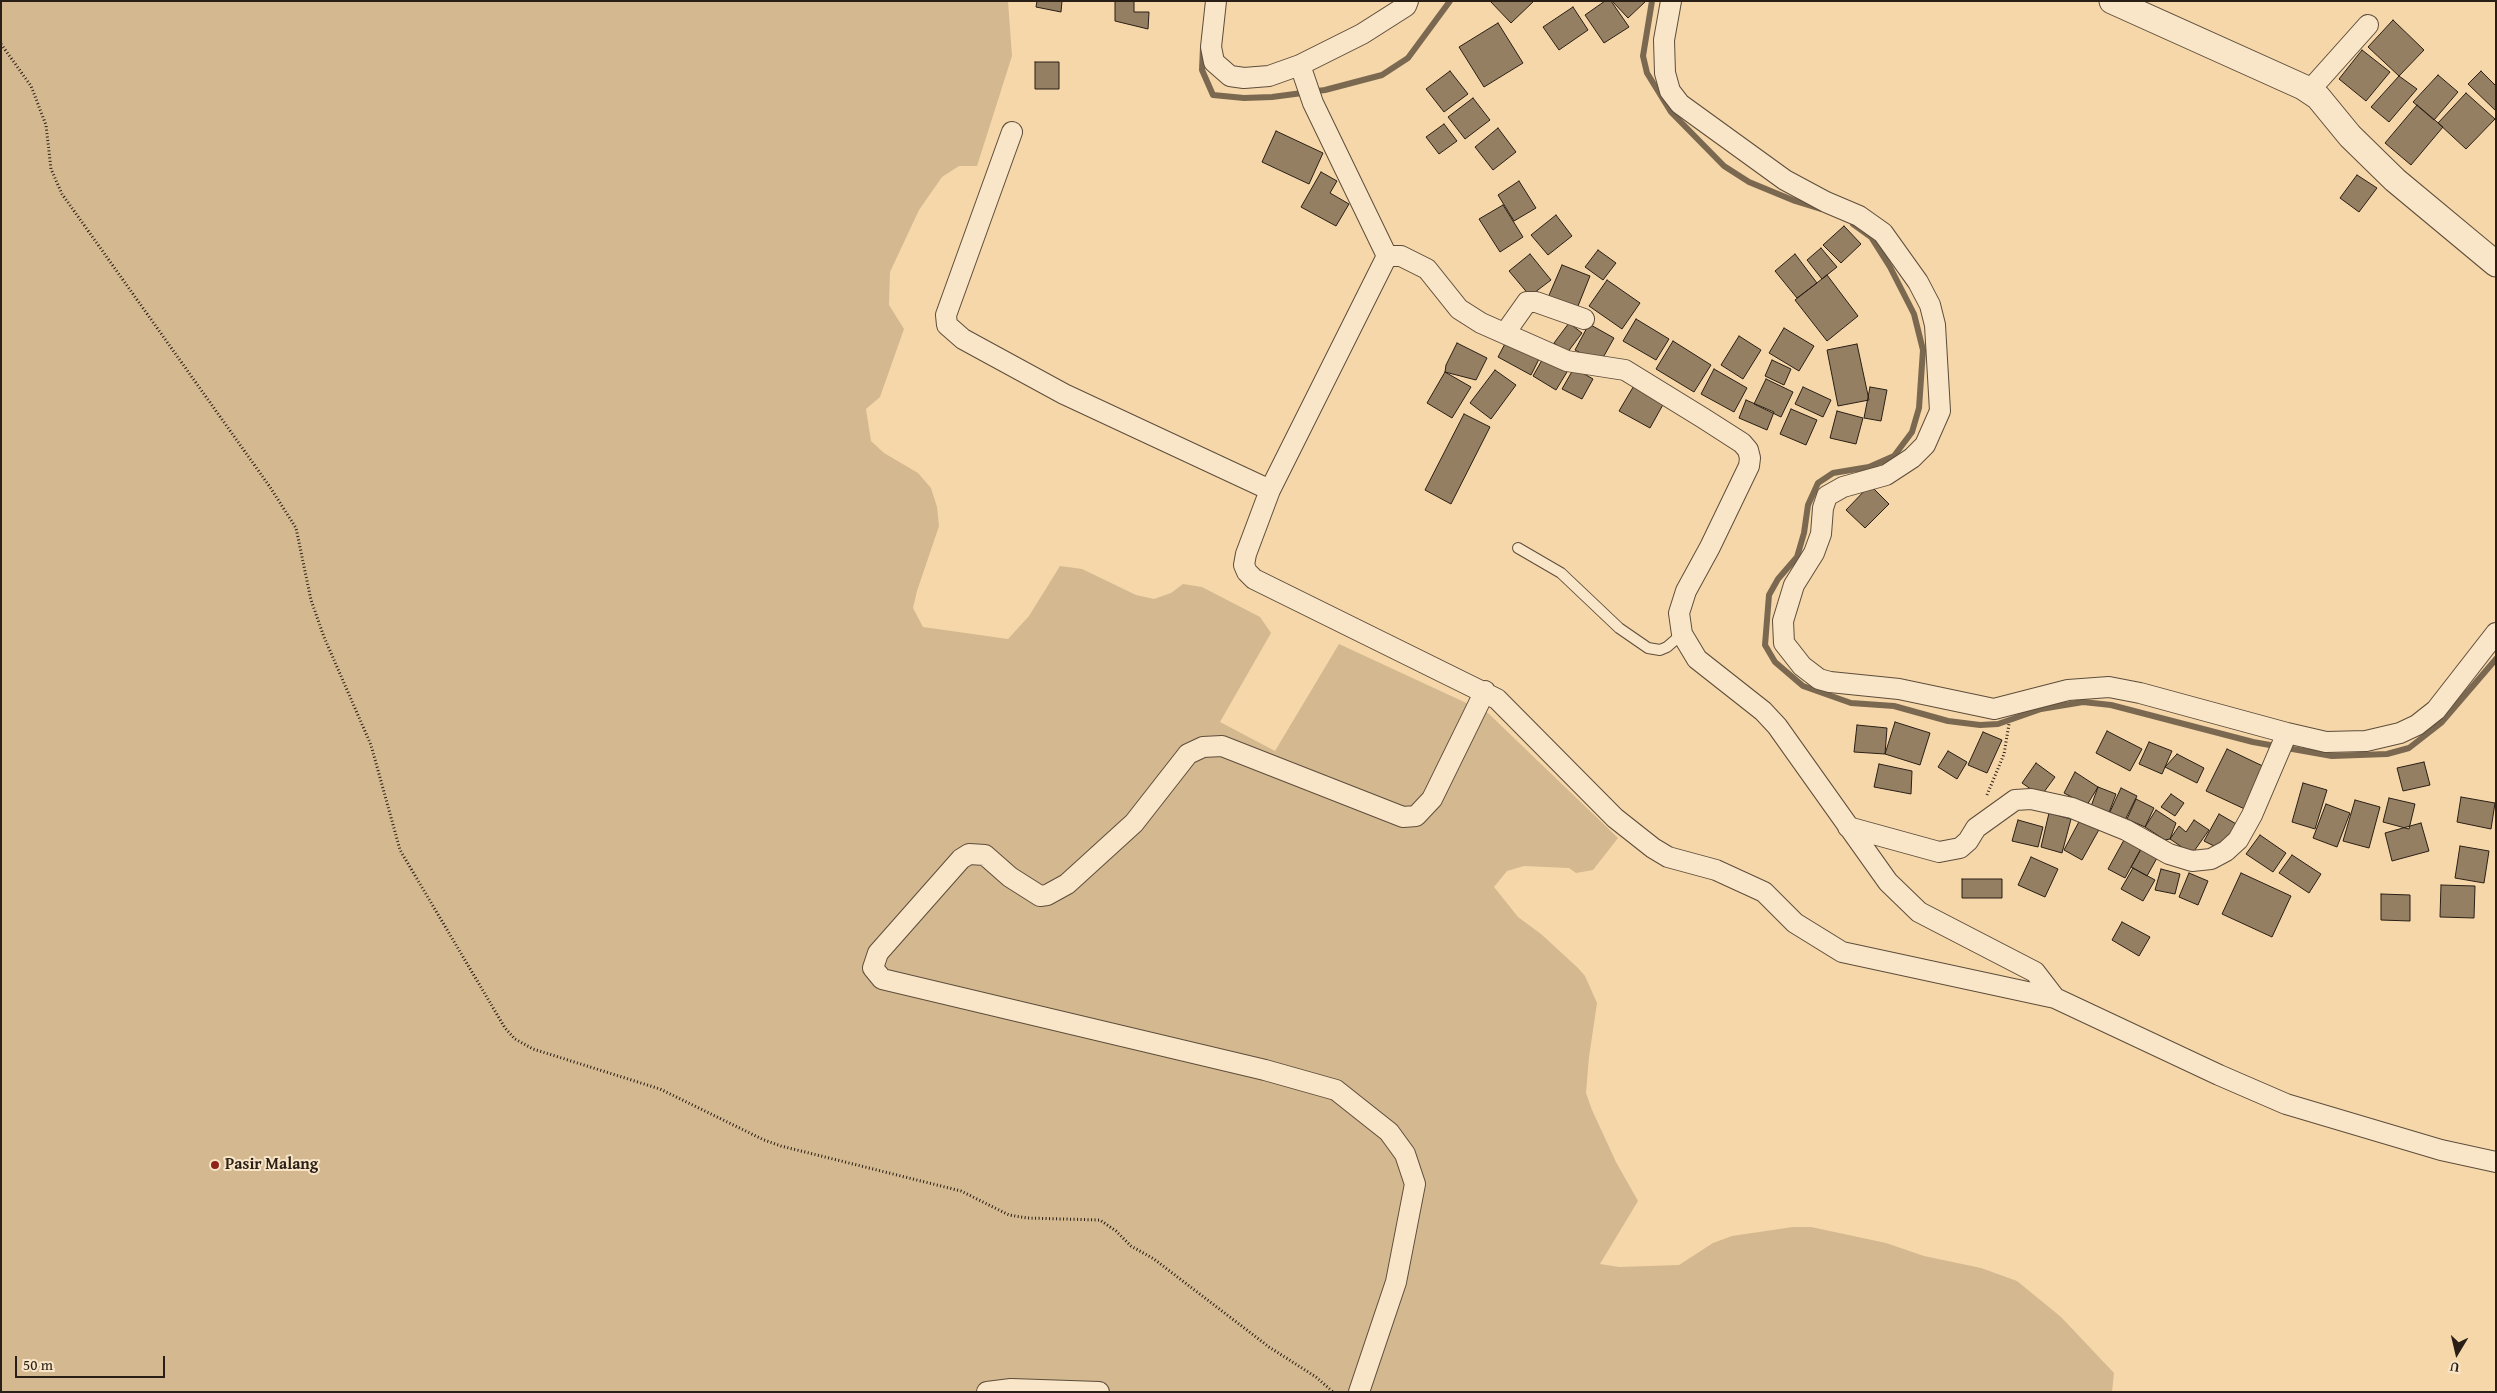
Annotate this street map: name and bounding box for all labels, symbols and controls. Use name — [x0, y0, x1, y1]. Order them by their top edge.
place label: Pasir Malang — [225, 1155, 318, 1175]
marker: Pasir Malang — [209, 1159, 221, 1171]
north arrow — [2432, 1328, 2482, 1378]
scale bar — [18, 1346, 168, 1378]
text: 50 m — [23, 1354, 53, 1375]
text: U — [2448, 1357, 2461, 1378]

